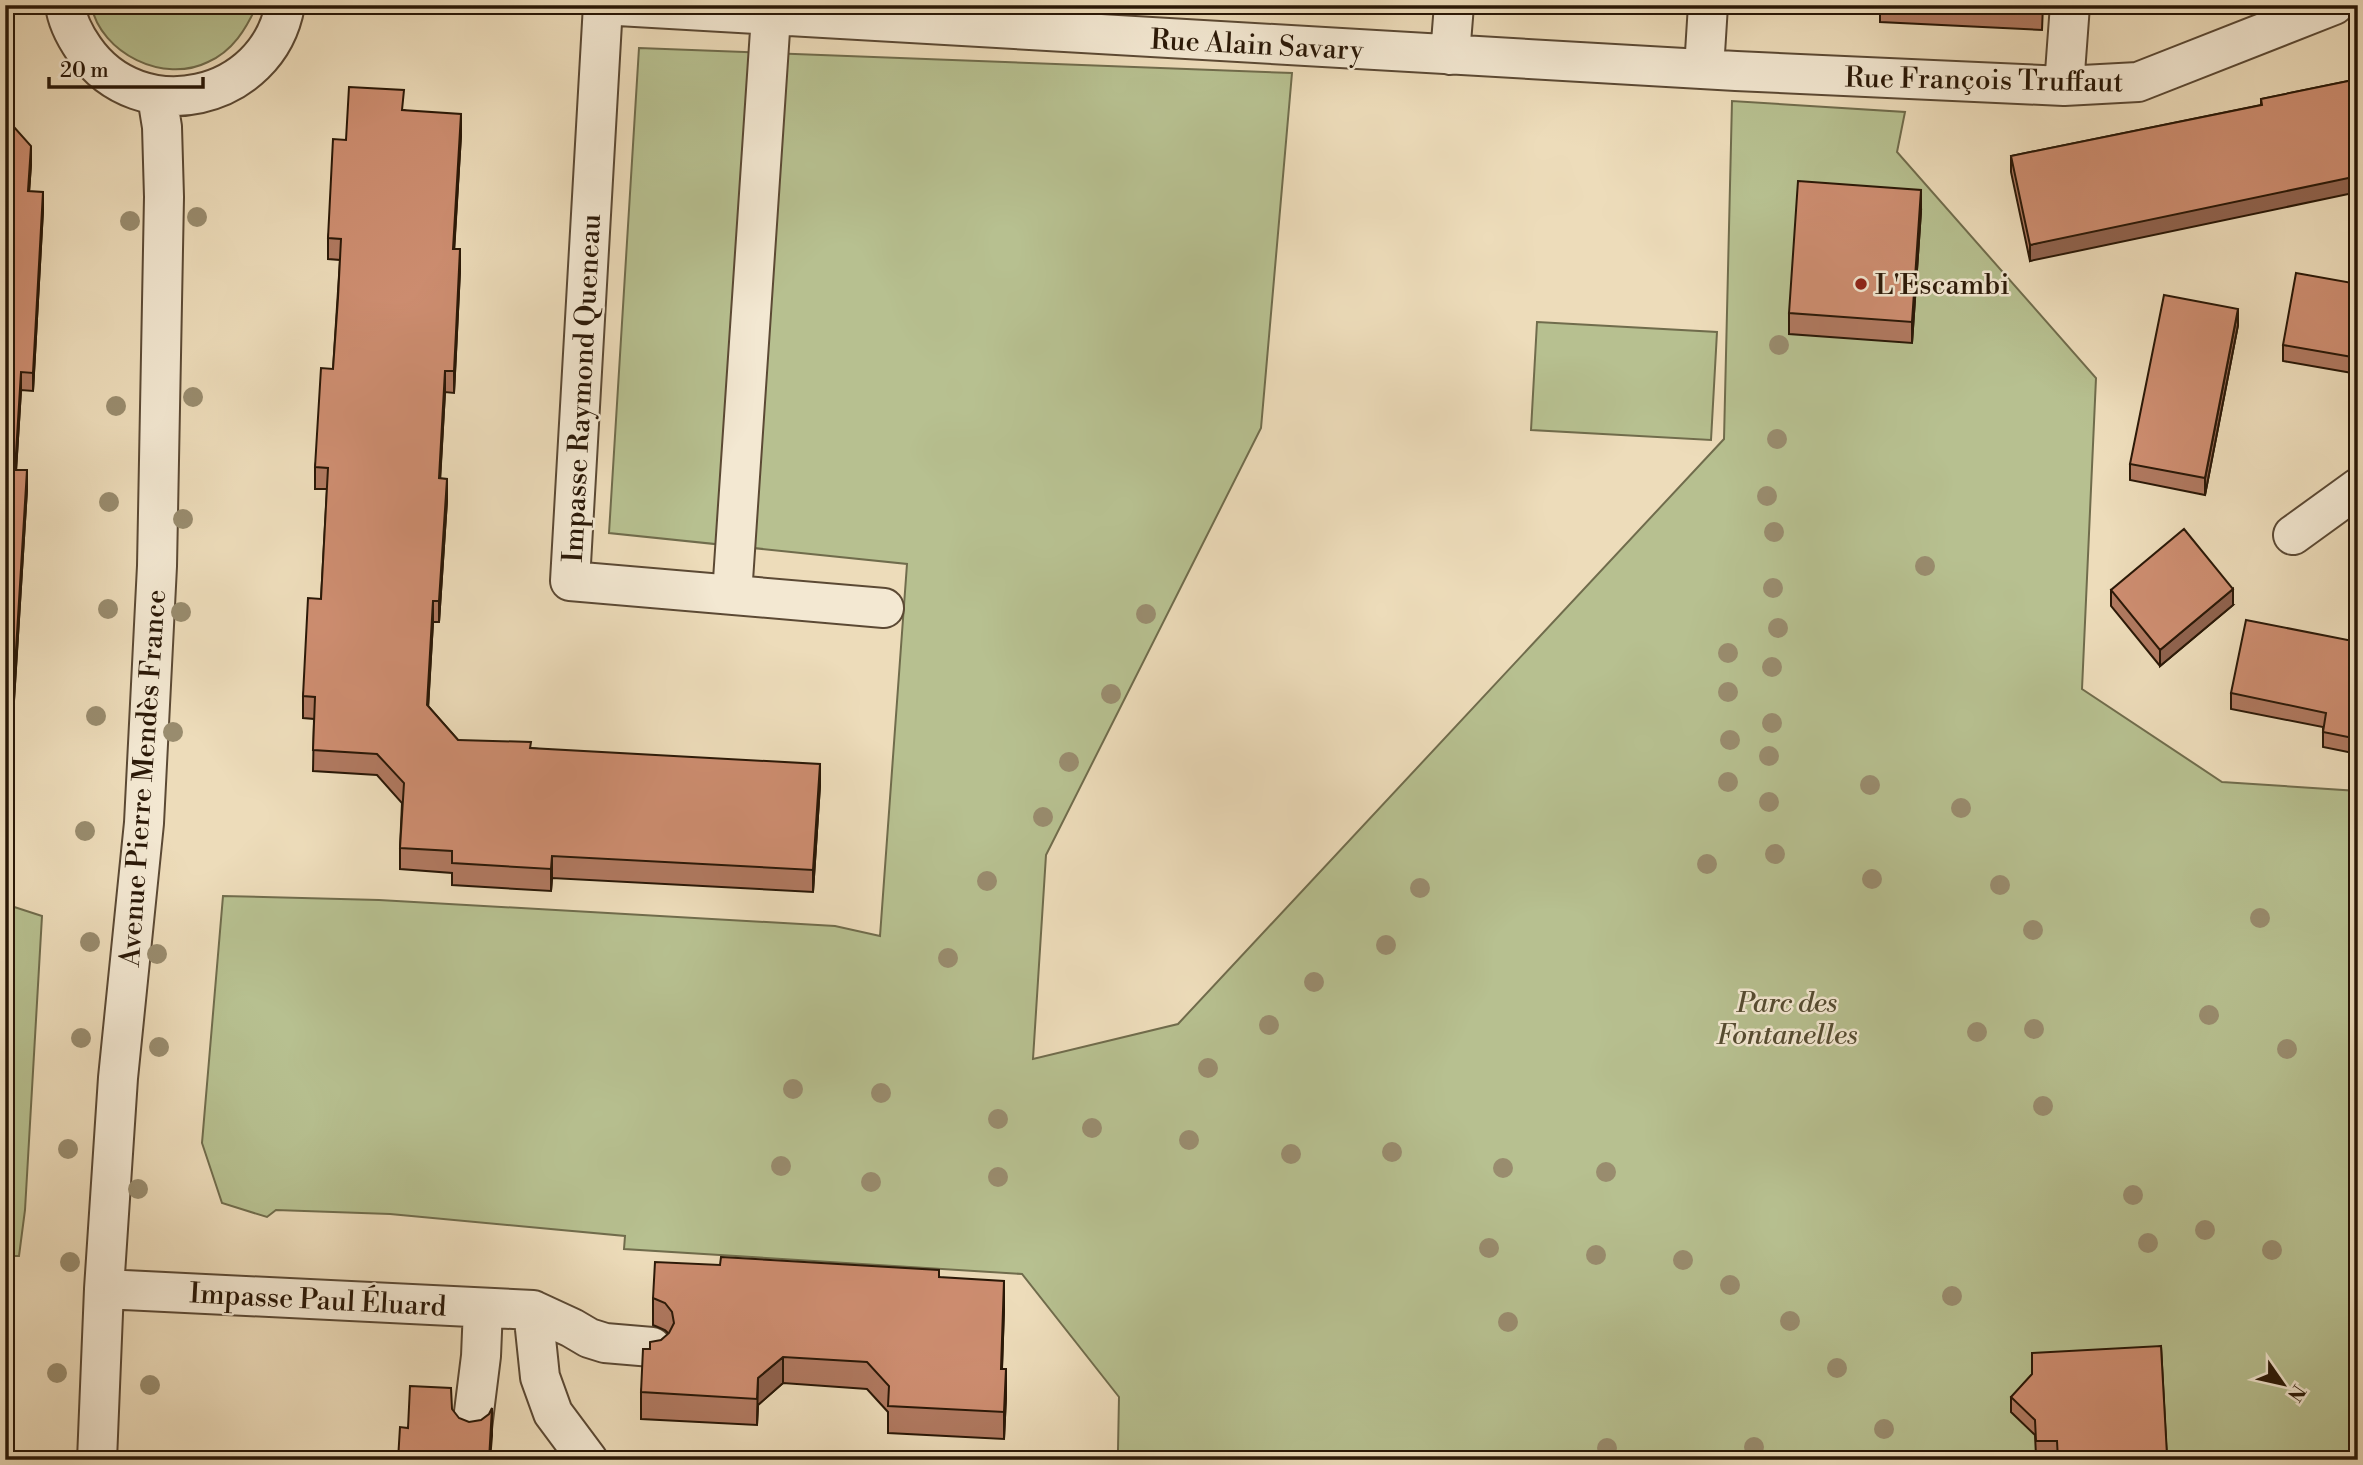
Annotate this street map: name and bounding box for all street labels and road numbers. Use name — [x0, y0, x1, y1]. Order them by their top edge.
street label: Rue Alain Savary — [1149, 22, 1365, 69]
street label: Rue François Truffaut — [1844, 61, 2124, 100]
street label: Impasse Raymond Queneau — [556, 213, 609, 563]
street label: Avenue Pierre Mendès France — [113, 588, 174, 969]
street label: Impasse Paul Éluard — [189, 1274, 447, 1325]

